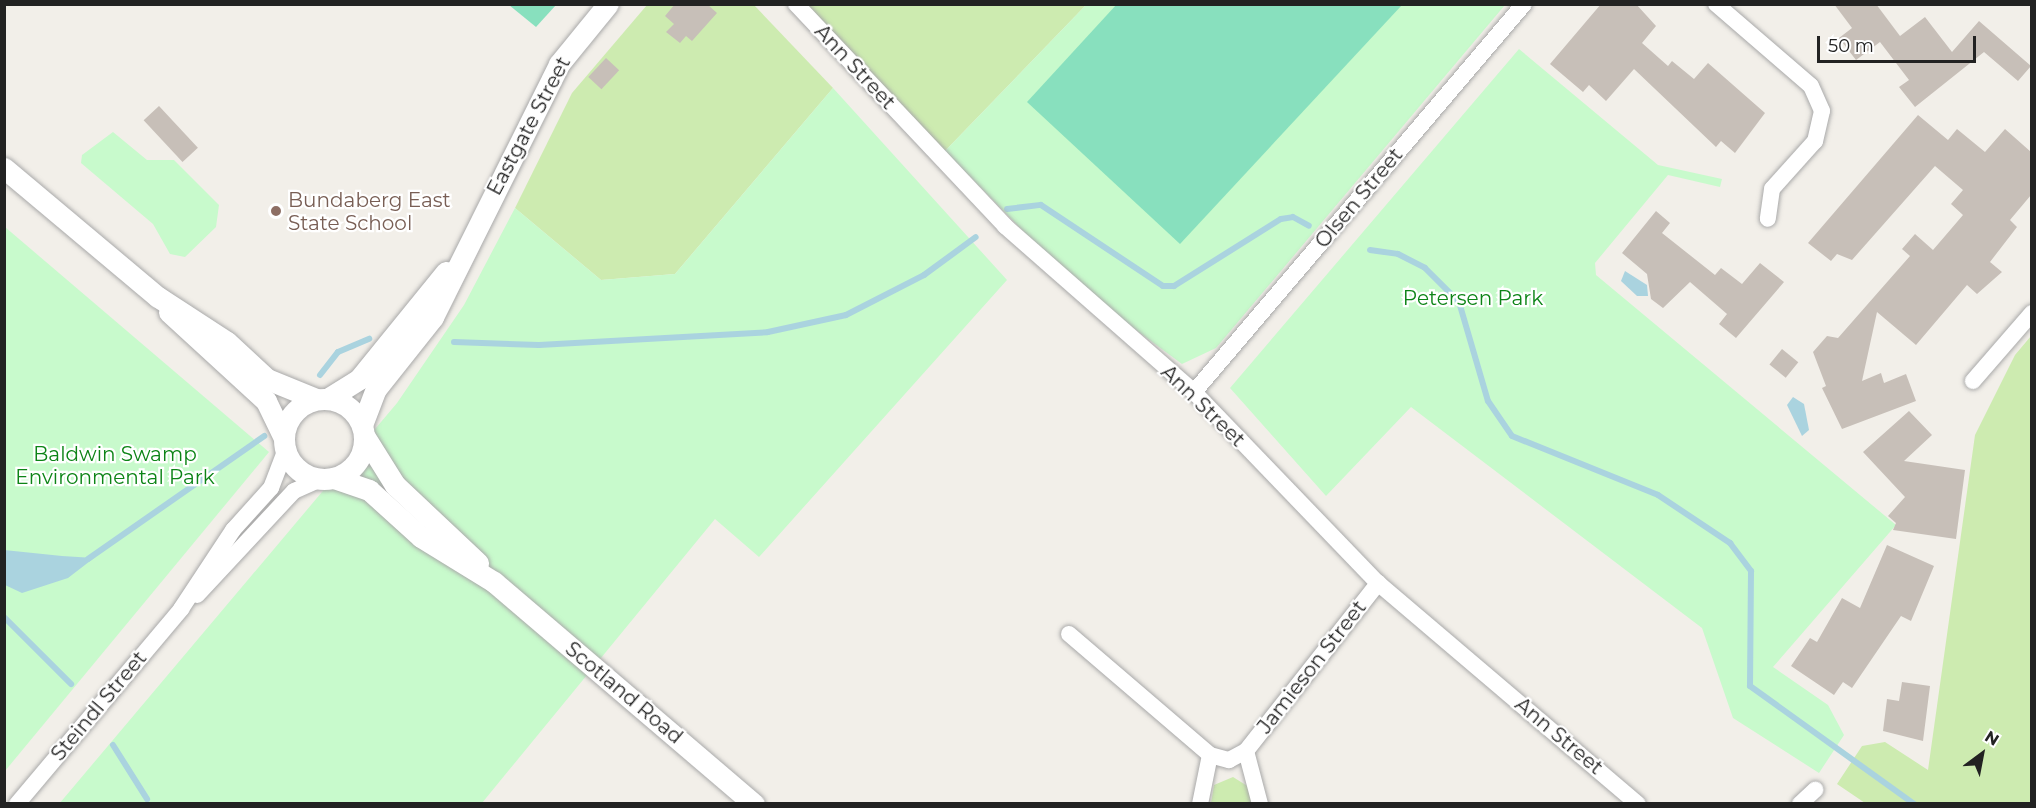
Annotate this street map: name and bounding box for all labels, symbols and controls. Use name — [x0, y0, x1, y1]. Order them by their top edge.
street label: Ann Street — [810, 20, 900, 114]
scale bar — [1820, 24, 1979, 62]
text: 50 m — [1828, 35, 1874, 57]
street label: Eastgate Street — [482, 53, 576, 199]
street label: Olsen Street — [1310, 143, 1408, 253]
place label: Bundaberg East State School — [288, 188, 451, 235]
marker: Bundaberg East State School — [269, 204, 283, 218]
park label: Petersen Park — [1403, 286, 1543, 310]
street label: Ann Street — [1156, 360, 1250, 452]
park label: Baldwin Swamp Environmental Park — [15, 442, 215, 489]
street label: Jamieson Street — [1253, 596, 1371, 738]
street label: Scotland Road — [560, 637, 688, 749]
street label: Steindl Street — [46, 646, 152, 766]
street label: Ann Street — [1510, 692, 1608, 780]
north arrow — [1952, 724, 2012, 784]
text: N — [1981, 727, 2002, 750]

